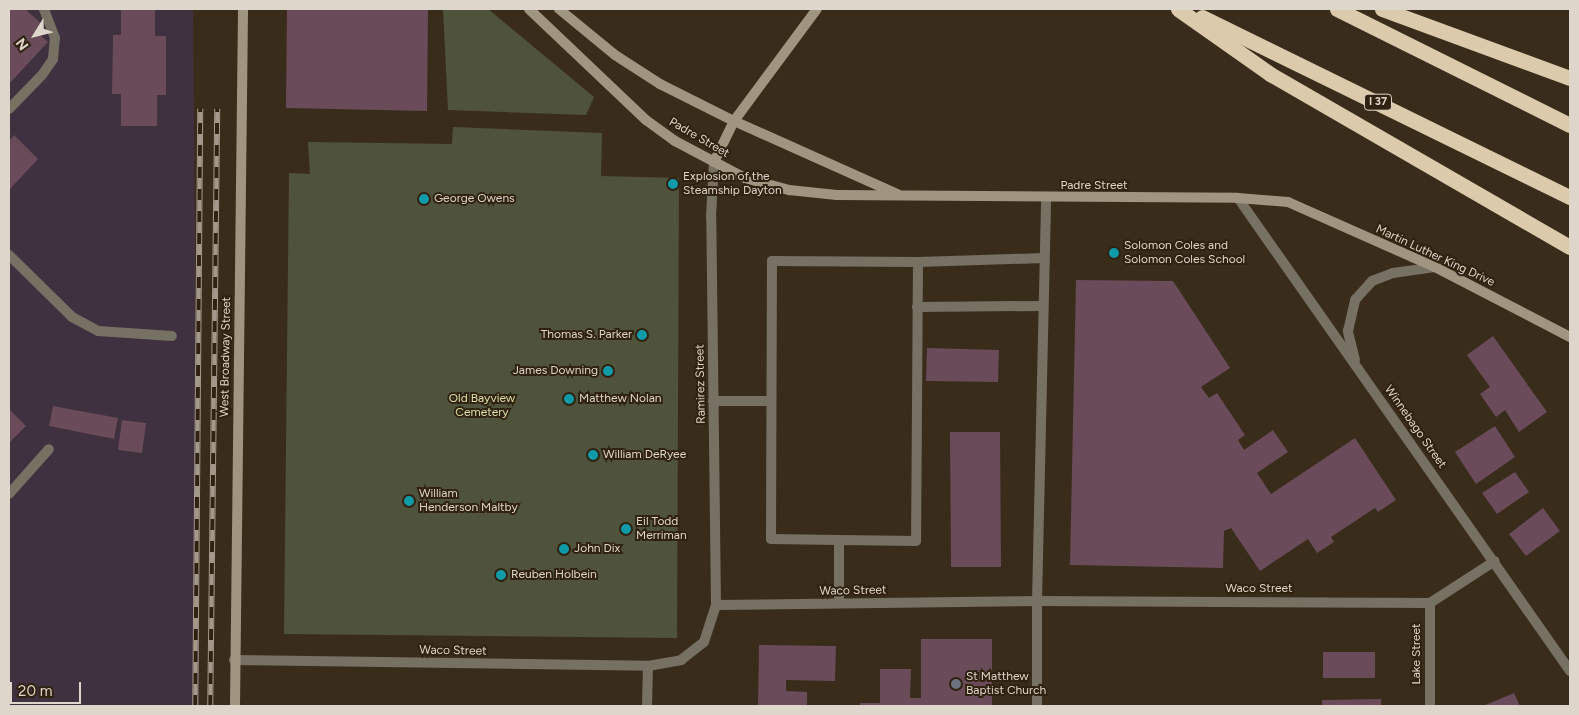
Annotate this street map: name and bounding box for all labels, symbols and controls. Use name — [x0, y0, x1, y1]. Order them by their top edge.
north arrow — [10, 10, 60, 60]
text: N — [12, 35, 33, 53]
road number: I 37 — [1363, 94, 1393, 110]
street label: Padre Street — [666, 115, 732, 161]
place label: Explosion of the Steamship Dayton — [683, 170, 782, 198]
marker: Explosion of the Steamship Dayton — [667, 178, 679, 190]
street label: Padre Street — [1060, 179, 1128, 193]
place label: George Owens — [434, 192, 515, 206]
marker: George Owens — [418, 193, 430, 205]
street label: Martin Luther King Drive — [1373, 222, 1497, 290]
place label: Solomon Coles and Solomon Coles School — [1124, 239, 1245, 267]
marker: Solomon Coles and Solomon Coles School — [1108, 247, 1120, 259]
street label: West Broadway Street — [218, 297, 234, 417]
place label: Thomas S. Parker — [541, 328, 632, 342]
marker: Thomas S. Parker — [636, 329, 648, 341]
street label: Ramirez Street — [693, 344, 709, 424]
place label: James Downing — [513, 364, 598, 378]
marker: James Downing — [602, 365, 614, 377]
street label: Winnebago Street — [1381, 383, 1449, 471]
park label: Old Bayview Cemetery — [449, 392, 515, 420]
place label: Matthew Nolan — [579, 392, 662, 406]
marker: Matthew Nolan — [563, 393, 575, 405]
place label: William DeRyee — [603, 448, 686, 462]
marker: William DeRyee — [587, 449, 599, 461]
place label: William Henderson Maltby — [419, 487, 518, 515]
marker: William Henderson Maltby — [403, 495, 415, 507]
place label: Eil Todd Merriman — [636, 515, 687, 543]
marker: Eil Todd Merriman — [620, 523, 632, 535]
place label: John Dix — [574, 542, 620, 556]
marker: John Dix — [558, 543, 570, 555]
place label: Reuben Holbein — [511, 568, 597, 582]
marker: Reuben Holbein — [495, 569, 507, 581]
street label: Waco Street — [1225, 582, 1293, 596]
street label: Waco Street — [819, 583, 887, 599]
street label: Lake Street — [1410, 623, 1424, 685]
street label: Waco Street — [419, 643, 487, 659]
place label: St Matthew Baptist Church — [966, 670, 1046, 698]
scale bar — [12, 672, 84, 704]
marker: St Matthew Baptist Church — [950, 678, 962, 690]
text: 20 m — [18, 682, 52, 700]

